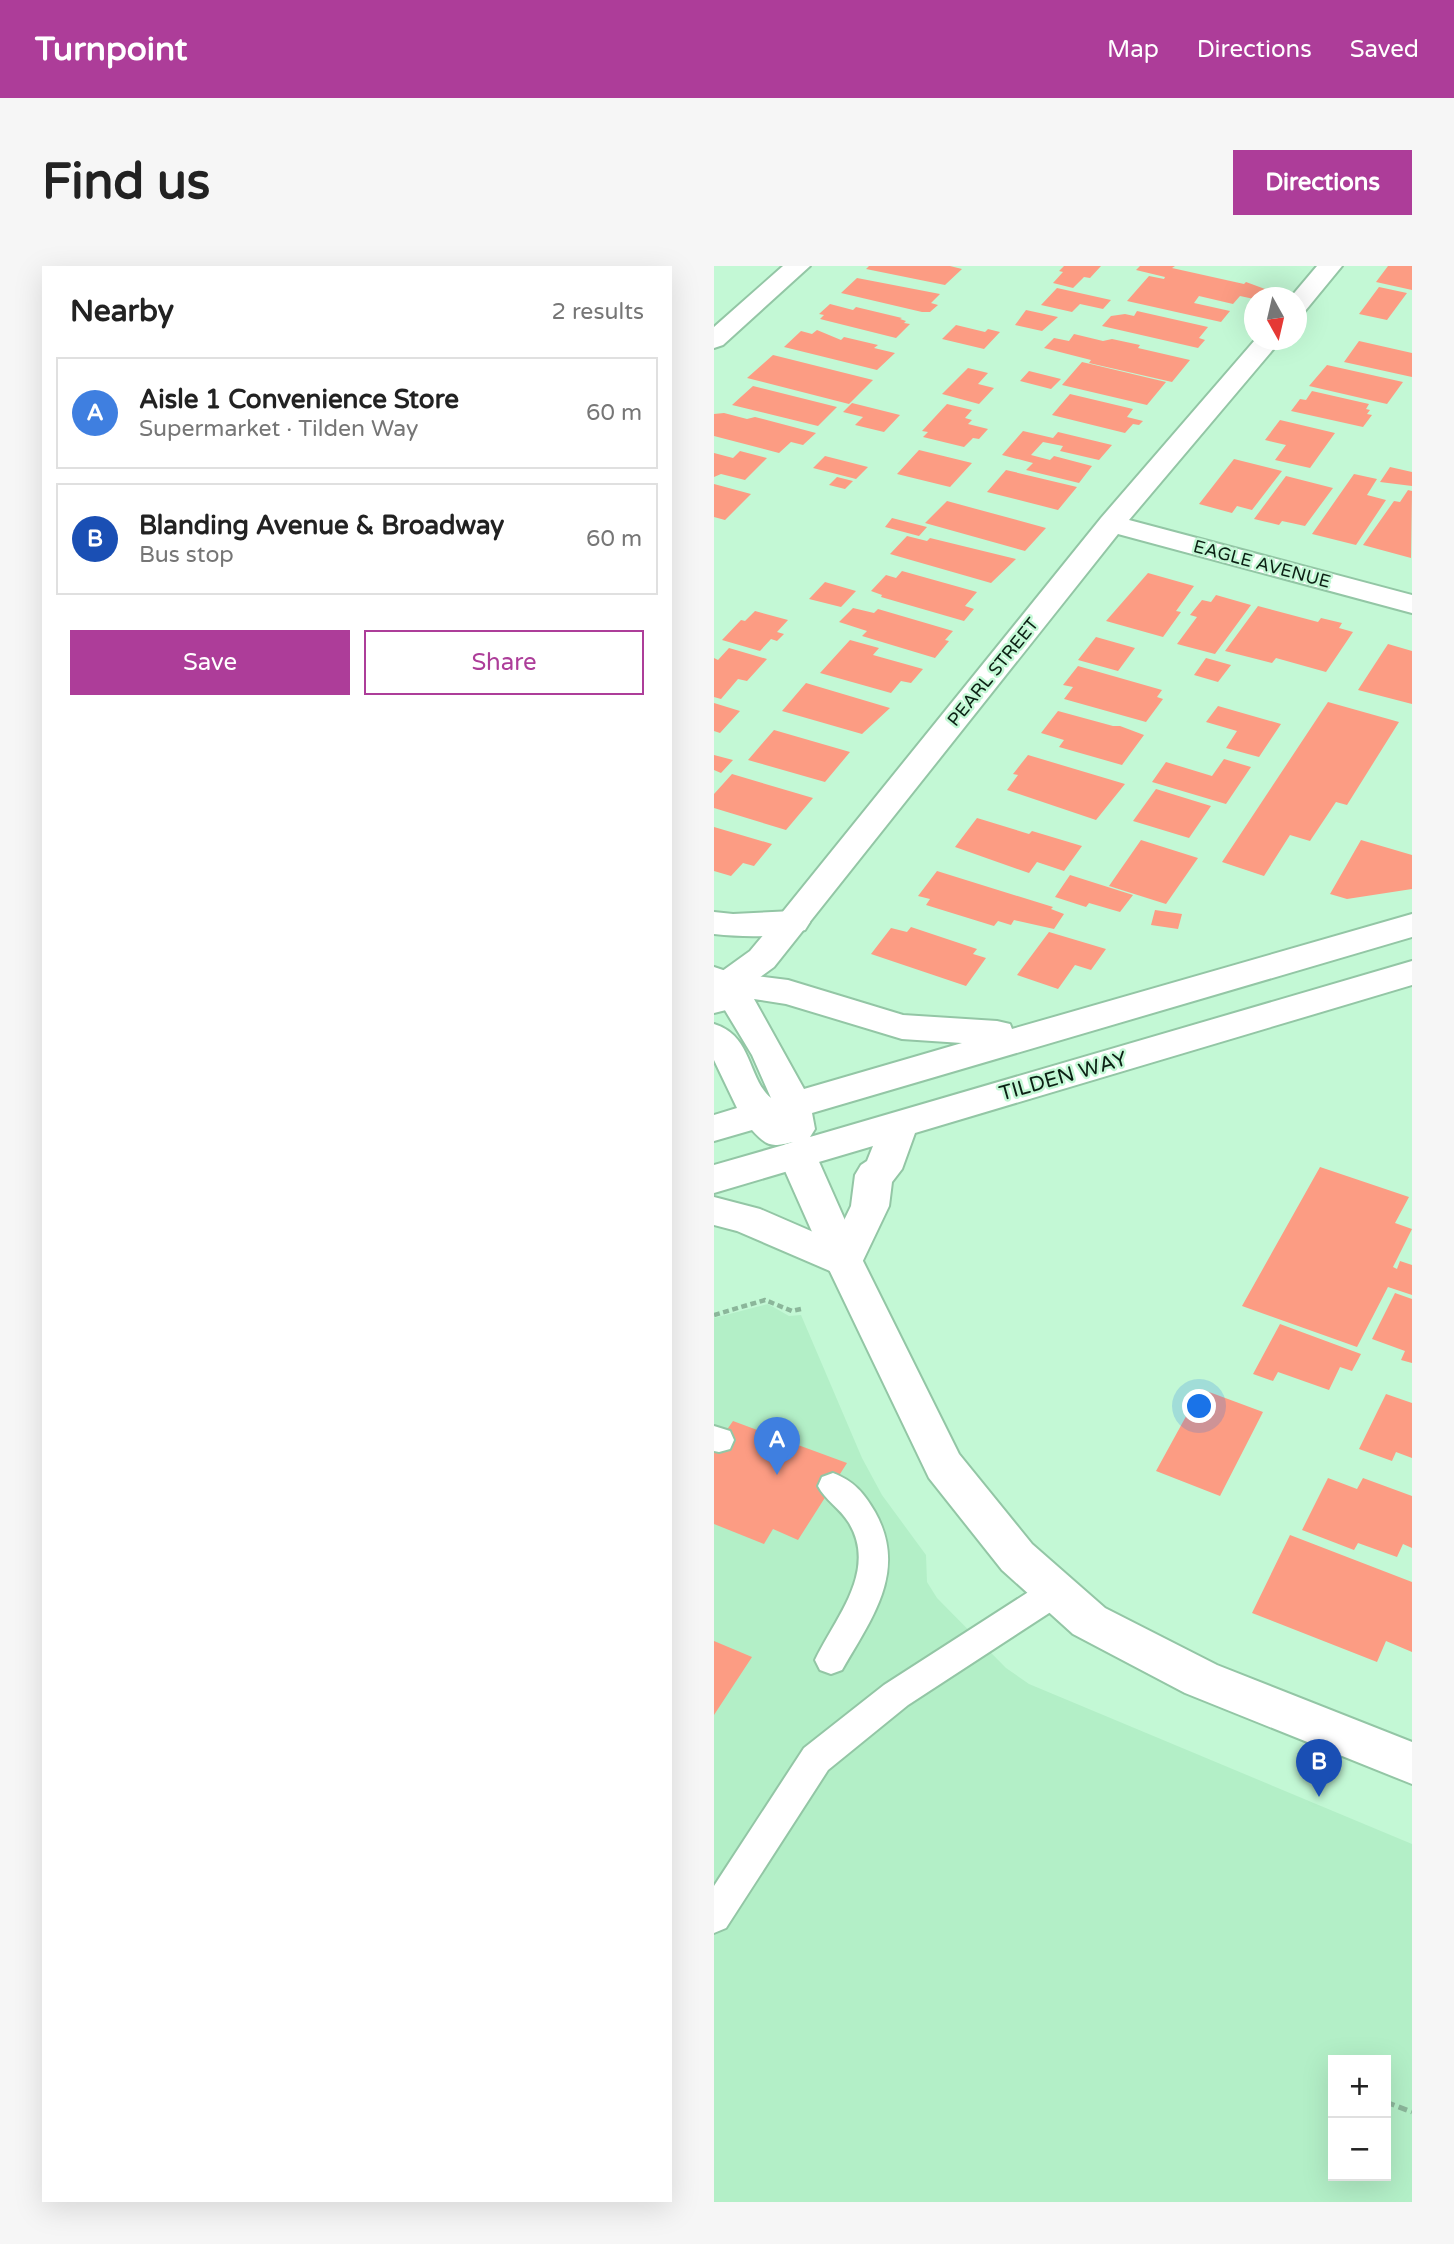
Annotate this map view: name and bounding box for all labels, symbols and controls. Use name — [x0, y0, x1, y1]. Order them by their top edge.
text: Turnpoint — [35, 30, 187, 69]
text: Map — [1107, 35, 1159, 64]
text: Directions — [1197, 35, 1312, 64]
text: Saved — [1350, 35, 1419, 64]
button: Directions — [1233, 150, 1412, 215]
text: Find us — [42, 153, 210, 212]
north arrow — [1244, 287, 1307, 350]
text: Nearby — [70, 293, 174, 330]
text: 2 results — [551, 298, 644, 326]
text: Aisle 1 Convenience Store — [139, 384, 459, 415]
text: A — [86, 399, 104, 427]
text: 60 m — [586, 399, 642, 427]
text: Supermarket · Tilden Way — [139, 415, 418, 443]
text: Blanding Avenue & Broadway — [139, 510, 504, 541]
text: B — [87, 525, 103, 553]
text: 60 m — [586, 525, 642, 553]
street label: EAGLE AVENUE — [1191, 535, 1333, 593]
text: Bus stop — [139, 541, 234, 569]
street label: PEARL STREET — [943, 613, 1043, 731]
button: Save — [70, 630, 350, 695]
button: Share — [364, 630, 644, 695]
street label: TILDEN WAY — [997, 1046, 1130, 1107]
your location — [1182, 1389, 1216, 1423]
pin: A — [754, 1417, 800, 1475]
pin: B — [1296, 1739, 1342, 1797]
map controls — [1328, 2055, 1391, 2181]
button: + — [1328, 2055, 1391, 2118]
button: − — [1328, 2118, 1391, 2181]

